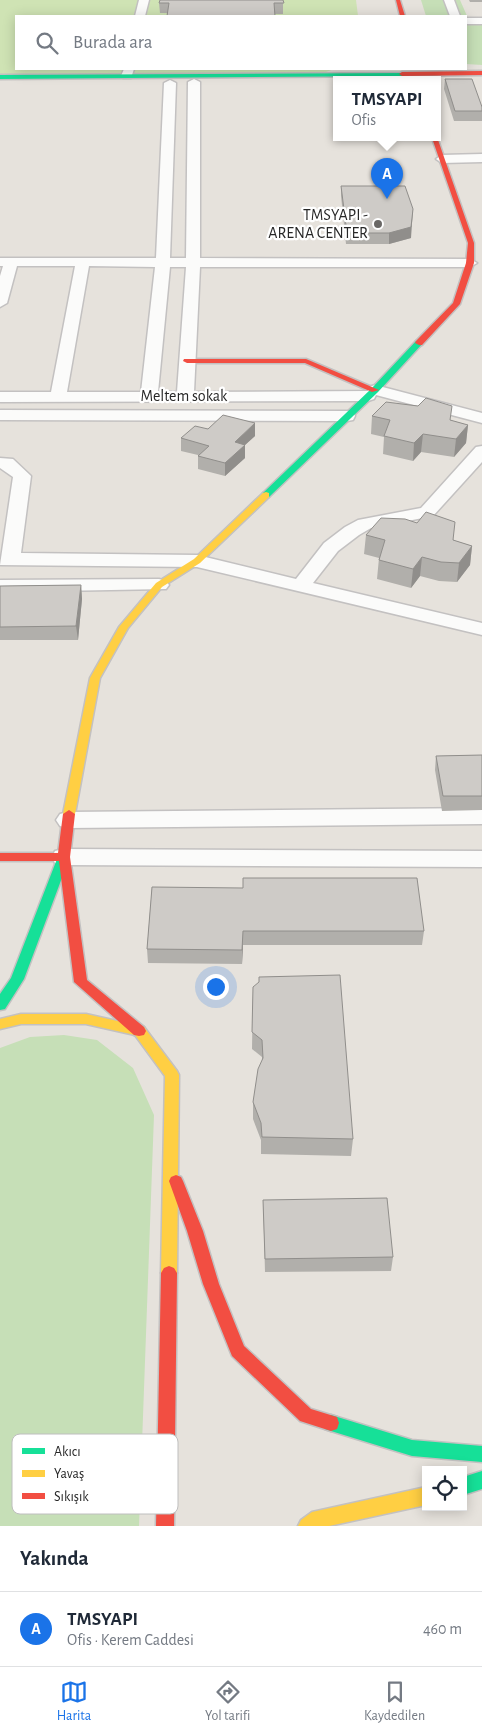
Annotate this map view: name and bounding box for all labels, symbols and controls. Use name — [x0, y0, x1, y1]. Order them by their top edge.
search box — [15, 15, 467, 70]
icon: search — [33, 29, 61, 57]
text: Burada ara — [73, 33, 152, 52]
popup — [333, 76, 441, 141]
text: TMSYAPI — [351, 90, 423, 109]
text: Ofis — [351, 112, 376, 128]
pin: A — [371, 158, 403, 199]
place label: TMSYAPI - ARENA CENTER — [268, 207, 368, 241]
marker: TMSYAPI - ARENA CENTER — [372, 218, 384, 230]
street label: Meltem sokak — [141, 388, 228, 404]
your location — [203, 974, 229, 1000]
legend — [12, 1434, 178, 1514]
text: Akıcı — [54, 1445, 81, 1459]
map controls — [422, 1466, 467, 1511]
button: locate — [422, 1466, 467, 1511]
text: Yavaş — [54, 1467, 84, 1481]
text: Sıkışık — [54, 1490, 89, 1504]
text: Yakında — [20, 1548, 89, 1569]
text: TMSYAPI — [67, 1610, 138, 1629]
text: A — [31, 1621, 41, 1637]
text: 460 m — [423, 1621, 462, 1637]
text: Ofis · Kerem Caddesi — [67, 1632, 194, 1648]
tab: Harita — [57, 1678, 91, 1725]
tab: Yol tarifi — [205, 1678, 250, 1725]
tab: Kaydedilen — [364, 1678, 425, 1725]

